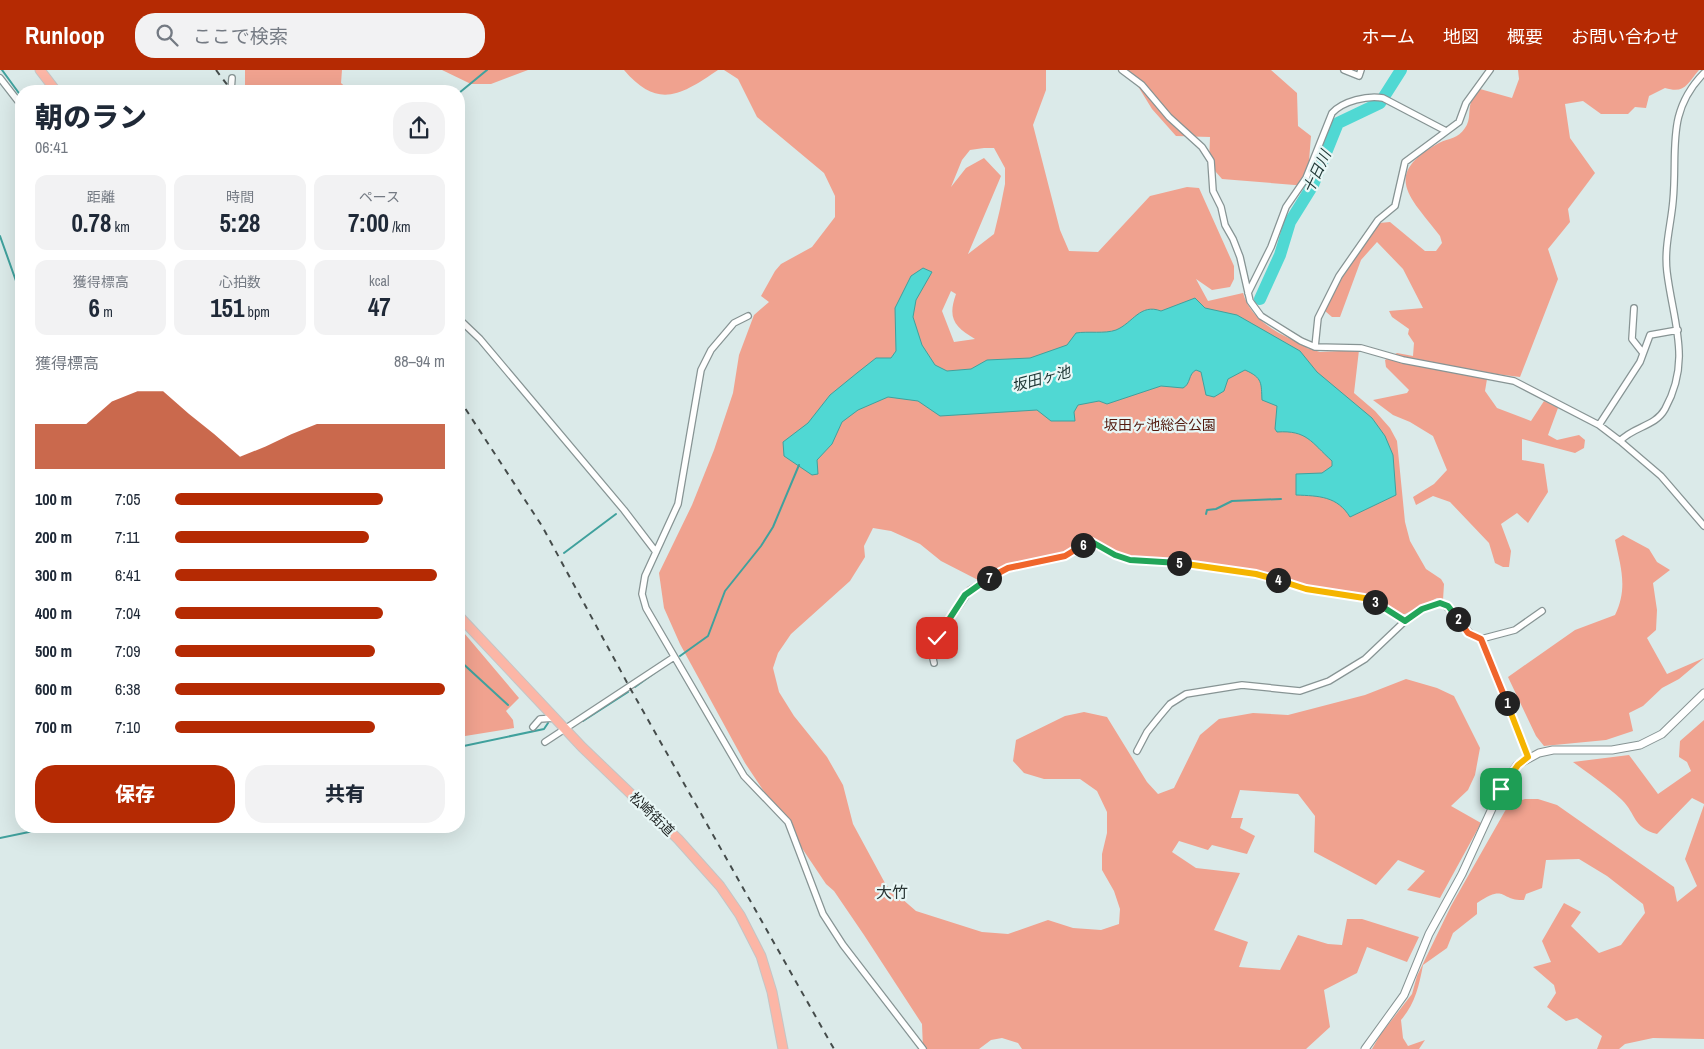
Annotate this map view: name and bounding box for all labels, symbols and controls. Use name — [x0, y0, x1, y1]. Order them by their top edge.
search box — [135, 13, 485, 58]
text: Runloop — [25, 19, 105, 51]
icon: search — [153, 21, 181, 49]
text: ここで検索 — [193, 23, 288, 49]
text: ホーム — [1362, 24, 1415, 49]
text: 地図 — [1443, 24, 1479, 49]
text: 概要 — [1507, 24, 1543, 49]
text: お問い合わせ — [1571, 24, 1679, 49]
text: 朝のラン — [35, 98, 147, 136]
button: share — [393, 102, 445, 154]
text: 06:41 — [35, 136, 68, 158]
water label: 十日川 — [1298, 145, 1336, 197]
text: 距離 — [87, 188, 115, 206]
text: 時間 — [226, 188, 254, 206]
text: ペース — [359, 188, 400, 206]
text: 0.78 — [71, 206, 111, 240]
text: 5:28 — [219, 206, 261, 240]
text: 7:00 — [348, 206, 389, 240]
text: km — [111, 218, 130, 236]
text: /km — [389, 218, 411, 236]
text: kcal — [369, 272, 390, 290]
text: 獲得標高 — [73, 273, 129, 291]
text: 心拍数 — [219, 273, 261, 291]
text: 47 — [368, 290, 391, 324]
text: 6 — [89, 291, 100, 325]
text: 151 — [210, 291, 244, 325]
text: m — [100, 303, 113, 321]
text: bpm — [244, 303, 270, 321]
text: 88–94 m — [394, 350, 445, 372]
text: 獲得標高 — [35, 352, 99, 374]
water label: 坂田ヶ池 — [1009, 360, 1074, 396]
park label: 坂田ヶ池総合公園 — [1104, 416, 1216, 434]
text: 100 m — [35, 488, 72, 510]
text: 7:05 — [115, 488, 141, 510]
text: 200 m — [35, 526, 72, 548]
text: 7:11 — [115, 526, 140, 548]
pin: 6 — [1070, 532, 1096, 558]
text: 6 — [1080, 536, 1087, 554]
pin: 5 — [1166, 550, 1192, 576]
text: 5 — [1176, 554, 1183, 572]
text: 300 m — [35, 564, 72, 586]
text: 6:41 — [115, 564, 141, 586]
pin: 7 — [976, 566, 1002, 590]
pin: 4 — [1266, 568, 1290, 592]
text: 7 — [986, 569, 993, 587]
text: 4 — [1275, 571, 1282, 589]
pin: 3 — [1362, 590, 1388, 614]
text: 3 — [1372, 593, 1379, 611]
text: 400 m — [35, 602, 72, 624]
text: 7:04 — [115, 602, 141, 624]
pin: 2 — [1446, 606, 1470, 632]
text: 2 — [1455, 610, 1462, 628]
pin — [916, 617, 958, 659]
icon: check — [923, 624, 951, 652]
text: 500 m — [35, 640, 72, 662]
text: 7:09 — [115, 640, 141, 662]
text: 600 m — [35, 678, 72, 700]
text: 6:38 — [115, 678, 141, 700]
pin: 1 — [1494, 690, 1520, 716]
text: 1 — [1504, 694, 1511, 712]
text: 700 m — [35, 716, 72, 738]
text: 7:10 — [115, 716, 141, 738]
button: 保存 — [35, 765, 235, 823]
button: 共有 — [245, 765, 445, 823]
pin — [1480, 768, 1522, 810]
icon: arrive — [1487, 775, 1515, 803]
street label: 松崎街道 — [626, 788, 678, 840]
district label: 大竹 — [876, 881, 908, 903]

